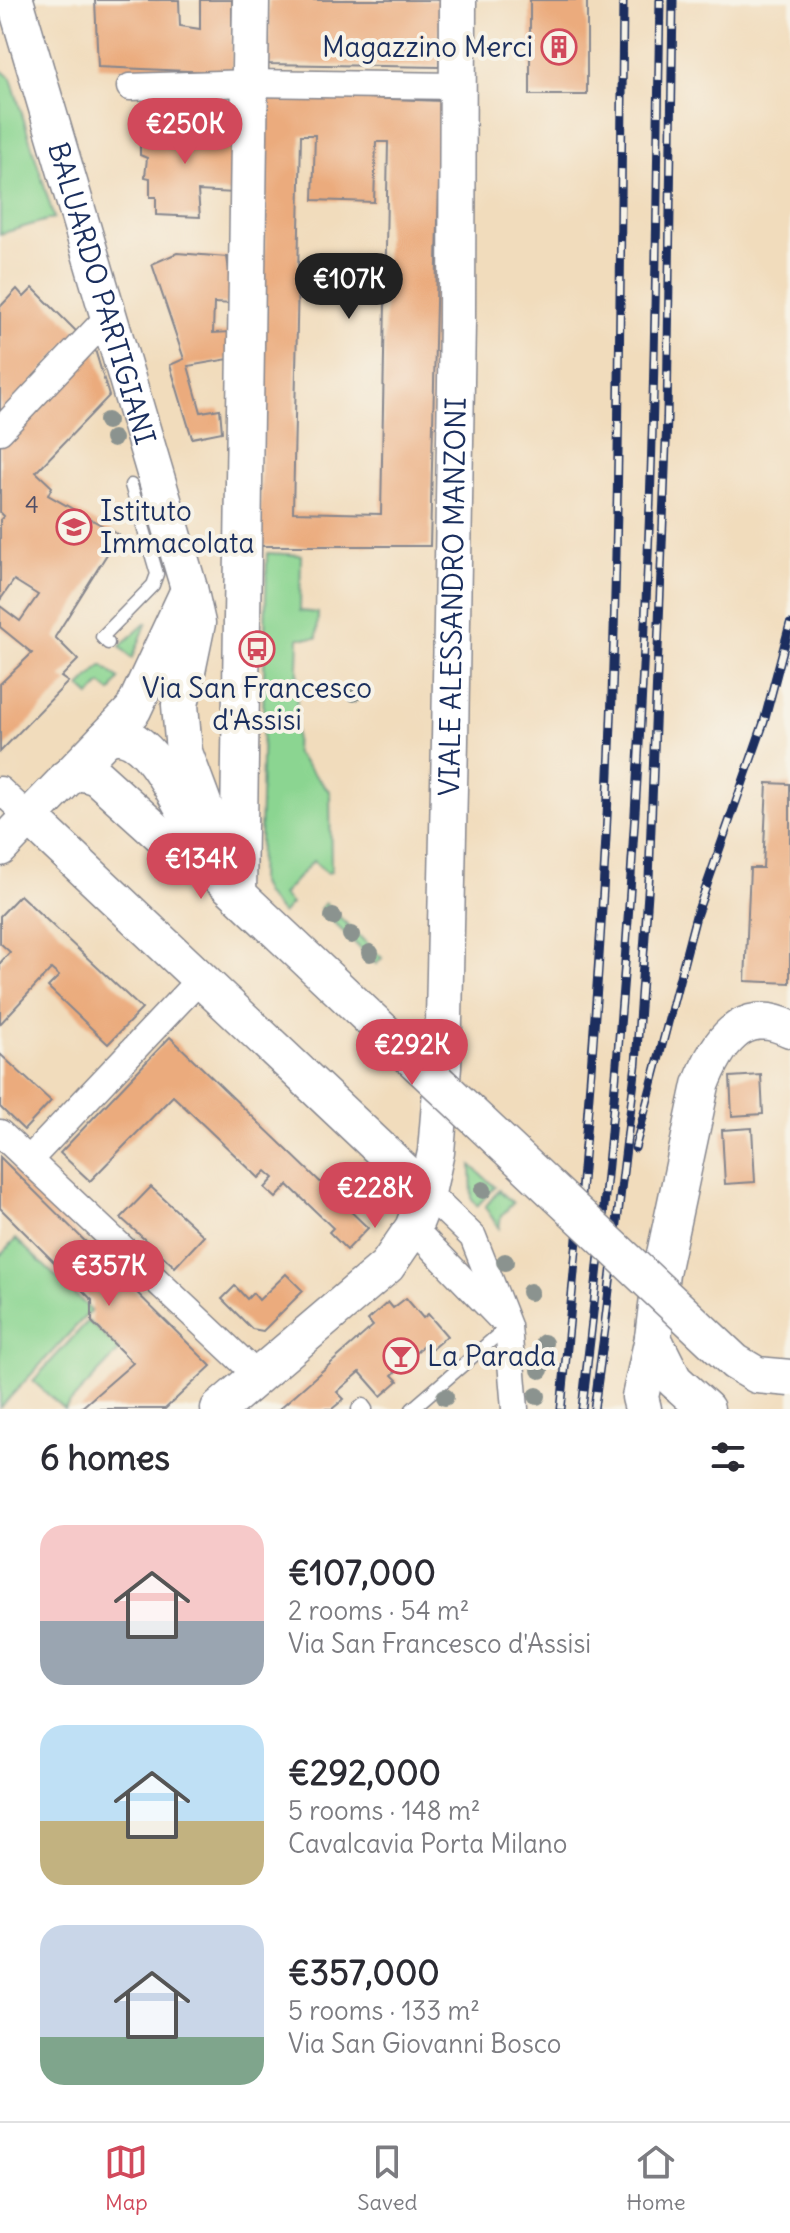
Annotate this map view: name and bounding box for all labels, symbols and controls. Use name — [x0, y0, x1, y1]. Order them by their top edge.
building icon: Magazzino Merci — [540, 28, 578, 66]
place label: Magazzino Merci — [322, 29, 533, 65]
pin: €250K — [129, 98, 241, 166]
text: €250K — [145, 107, 225, 140]
street label: BALUARDO PARTIGIANI — [40, 138, 164, 449]
pin: €107K — [293, 253, 405, 321]
text: €107K — [313, 262, 385, 295]
street label: VIALE ALESSANDRO MANZONI — [431, 397, 474, 796]
house number: 4 — [25, 489, 39, 519]
place label: Istituto Immacolata — [100, 493, 254, 561]
school or university icon: Istituto Immacolata — [55, 508, 93, 546]
bus stop icon: Via San Francesco d'Assisi — [238, 630, 276, 668]
place label: Via San Francesco d'Assisi — [142, 670, 372, 738]
pin: €134K — [145, 833, 257, 901]
text: €134K — [165, 842, 237, 875]
pin: €292K — [356, 1019, 468, 1087]
text: €292K — [374, 1028, 450, 1061]
pin: €228K — [319, 1162, 431, 1230]
text: €228K — [337, 1171, 413, 1204]
pin: €357K — [53, 1240, 165, 1308]
text: €357K — [71, 1249, 147, 1282]
bar icon: La Parada — [382, 1337, 420, 1375]
place label: La Parada — [427, 1338, 556, 1374]
icon: filters — [706, 1435, 750, 1479]
text: 6 homes — [40, 1436, 170, 1479]
text: €107,000 — [288, 1551, 436, 1594]
icon: home — [104, 1557, 200, 1653]
text: 2 rooms · 54 m² — [288, 1594, 470, 1627]
text: Via San Francesco d'Assisi — [288, 1627, 591, 1660]
text: €292,000 — [288, 1751, 441, 1794]
icon: home — [104, 1757, 200, 1853]
text: 5 rooms · 148 m² — [288, 1794, 481, 1827]
text: Cavalcavia Porta Milano — [288, 1827, 567, 1860]
text: €357,000 — [288, 1951, 440, 1994]
icon: home — [104, 1957, 200, 2053]
text: 5 rooms · 133 m² — [288, 1994, 480, 2027]
text: Via San Giovanni Bosco — [288, 2027, 561, 2060]
tab: Map — [104, 2140, 148, 2216]
tab: Saved — [357, 2140, 417, 2216]
tab: Home — [626, 2140, 686, 2216]

